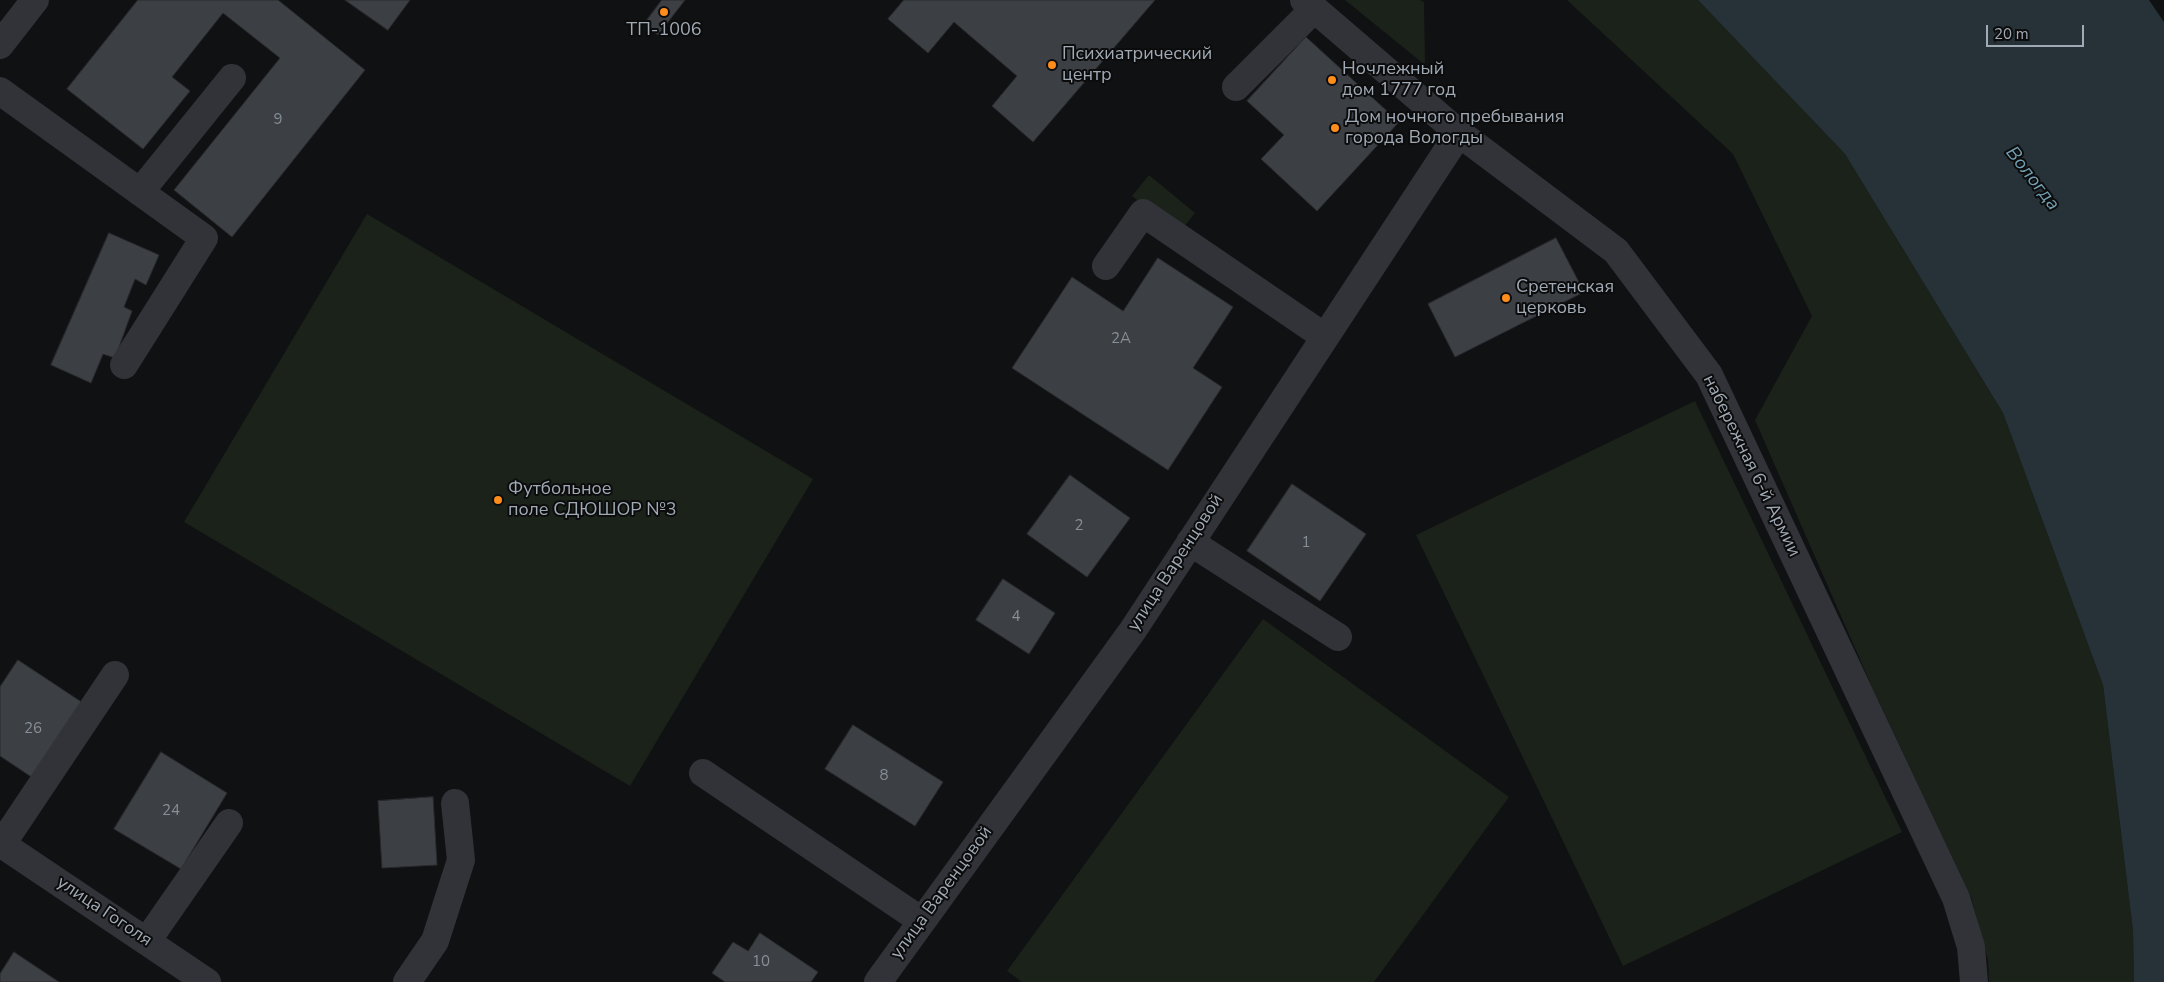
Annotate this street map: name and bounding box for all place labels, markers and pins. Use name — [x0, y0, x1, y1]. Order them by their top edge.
marker: ТП-1006 — [658, 6, 670, 18]
place label: ТП-1006 — [626, 20, 702, 42]
place label: Психиатрический центр — [1062, 44, 1212, 86]
marker: Психиатрический центр — [1046, 59, 1058, 71]
place label: Ночлежный дом 1777 год — [1342, 59, 1456, 102]
marker: Ночлежный дом 1777 год — [1326, 74, 1338, 86]
place label: Дом ночного пребывания города Вологды — [1345, 107, 1564, 150]
marker: Дом ночного пребывания города Вологды — [1329, 122, 1341, 134]
place label: Сретенская церковь — [1516, 277, 1614, 320]
marker: Сретенская церковь — [1500, 292, 1512, 304]
place label: Футбольное поле СДЮШОР №3 — [508, 479, 677, 522]
marker: Футбольное поле СДЮШОР №3 — [492, 494, 504, 506]

